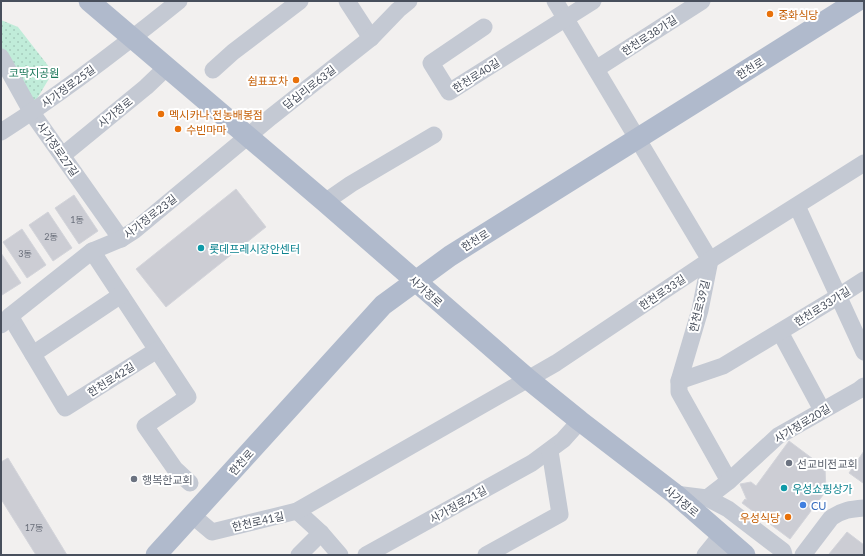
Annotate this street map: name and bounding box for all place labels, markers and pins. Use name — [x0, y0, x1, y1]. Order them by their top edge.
place label: 중화식당 — [778, 8, 818, 21]
marker: 중화식당 — [765, 9, 775, 19]
place label: 쉼표포차 — [248, 74, 288, 87]
marker: 쉼표포차 — [291, 75, 301, 85]
place label: 멕시카나 전농배봉점 — [169, 108, 263, 121]
marker: 멕시카나 전농배봉점 — [156, 109, 166, 119]
place label: 수빈마마 — [186, 123, 226, 136]
marker: 수빈마마 — [173, 124, 183, 134]
place label: 롯데프레시장안센터 — [209, 242, 300, 255]
marker: 롯데프레시장안센터 — [196, 243, 206, 253]
place label: 선교비전교회 — [797, 457, 858, 470]
marker: 선교비전교회 — [784, 458, 794, 468]
place label: 행복한교회 — [142, 473, 193, 486]
marker: 행복한교회 — [129, 474, 139, 484]
place label: 우성쇼핑상가 — [792, 482, 853, 495]
marker: 우성쇼핑상가 — [779, 483, 789, 493]
place label: CU — [811, 499, 826, 512]
marker: CU — [798, 500, 808, 510]
place label: 우성식당 — [740, 511, 780, 524]
marker: 우성식당 — [783, 512, 793, 522]

